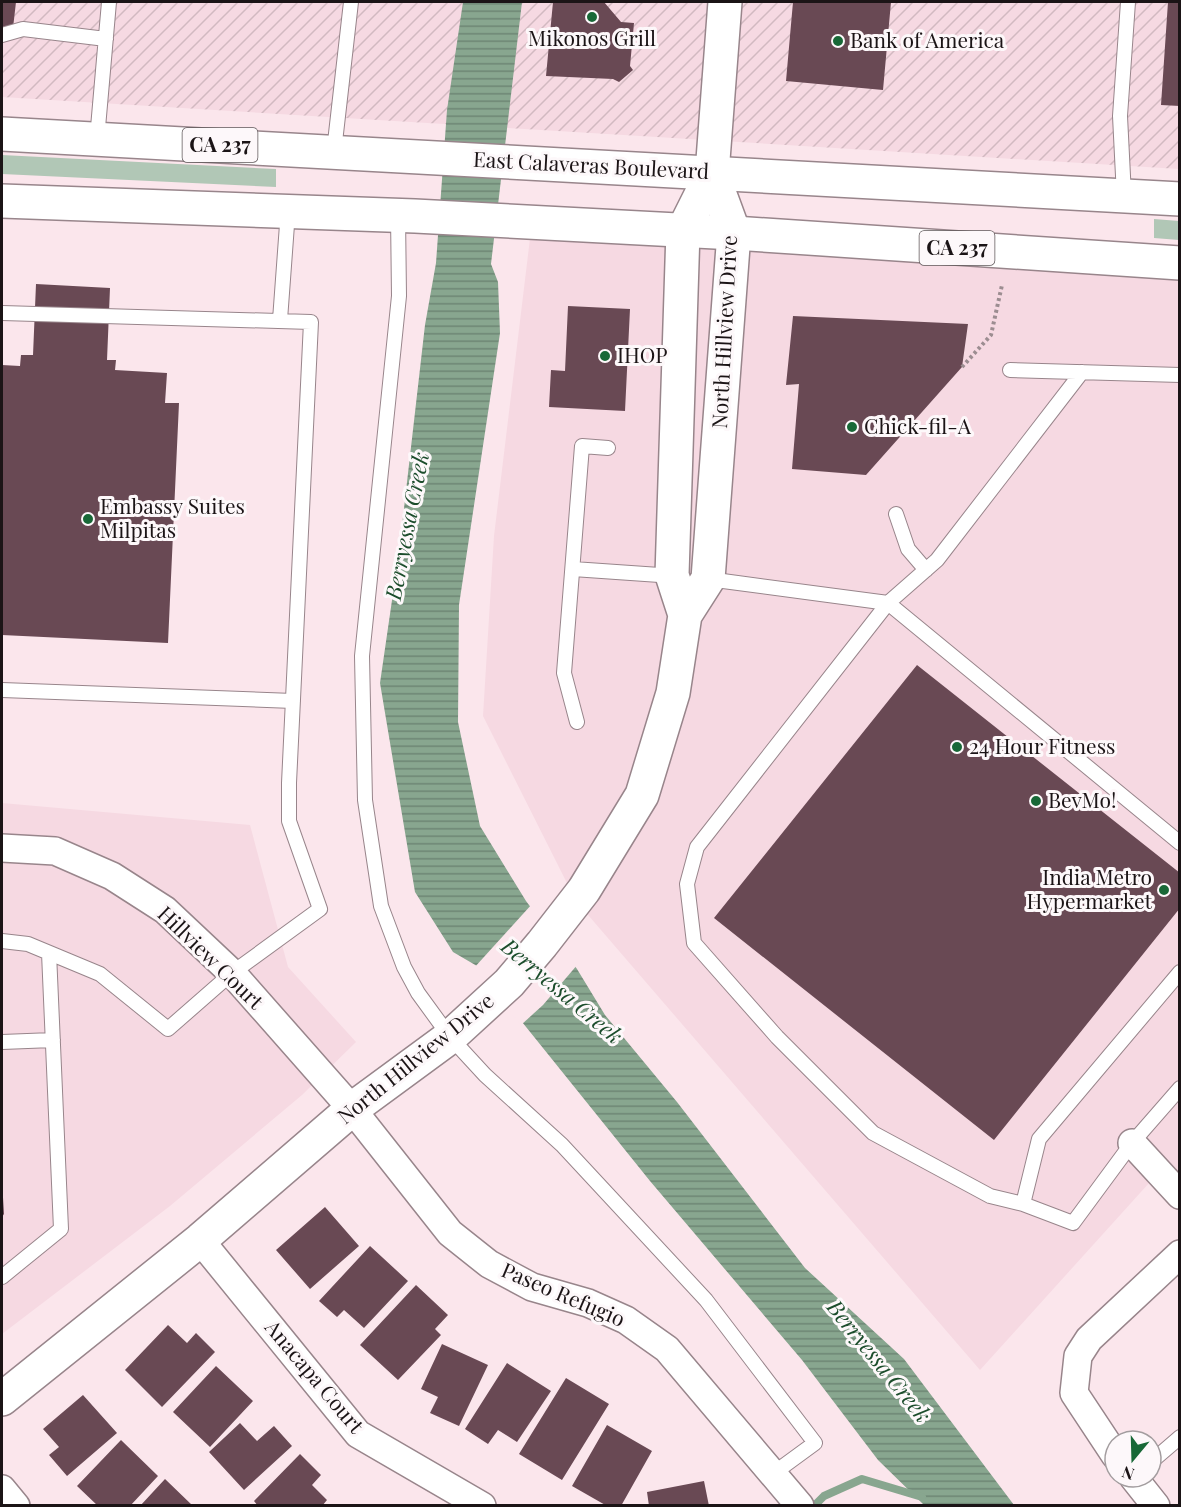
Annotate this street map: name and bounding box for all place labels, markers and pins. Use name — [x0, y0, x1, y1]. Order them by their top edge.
marker: Mikonos Grill — [585, 10, 599, 24]
place label: Mikonos Grill — [528, 23, 656, 51]
place label: Bank of America — [850, 25, 1005, 53]
marker: Bank of America — [831, 34, 845, 48]
place label: IHOP — [617, 340, 668, 368]
marker: IHOP — [598, 349, 612, 363]
place label: Chick-fil-A — [864, 411, 972, 439]
marker: Chick-fil-A — [845, 420, 859, 434]
place label: Embassy Suites Milpitas — [100, 491, 245, 543]
marker: Embassy Suites Milpitas — [81, 512, 95, 526]
place label: 24 Hour Fitness — [969, 731, 1116, 759]
marker: 24 Hour Fitness — [950, 740, 964, 754]
place label: BevMo! — [1048, 785, 1117, 813]
marker: BevMo! — [1029, 794, 1043, 808]
place label: India Metro Hypermarket — [1027, 862, 1153, 914]
marker: India Metro Hypermarket — [1157, 883, 1171, 897]

